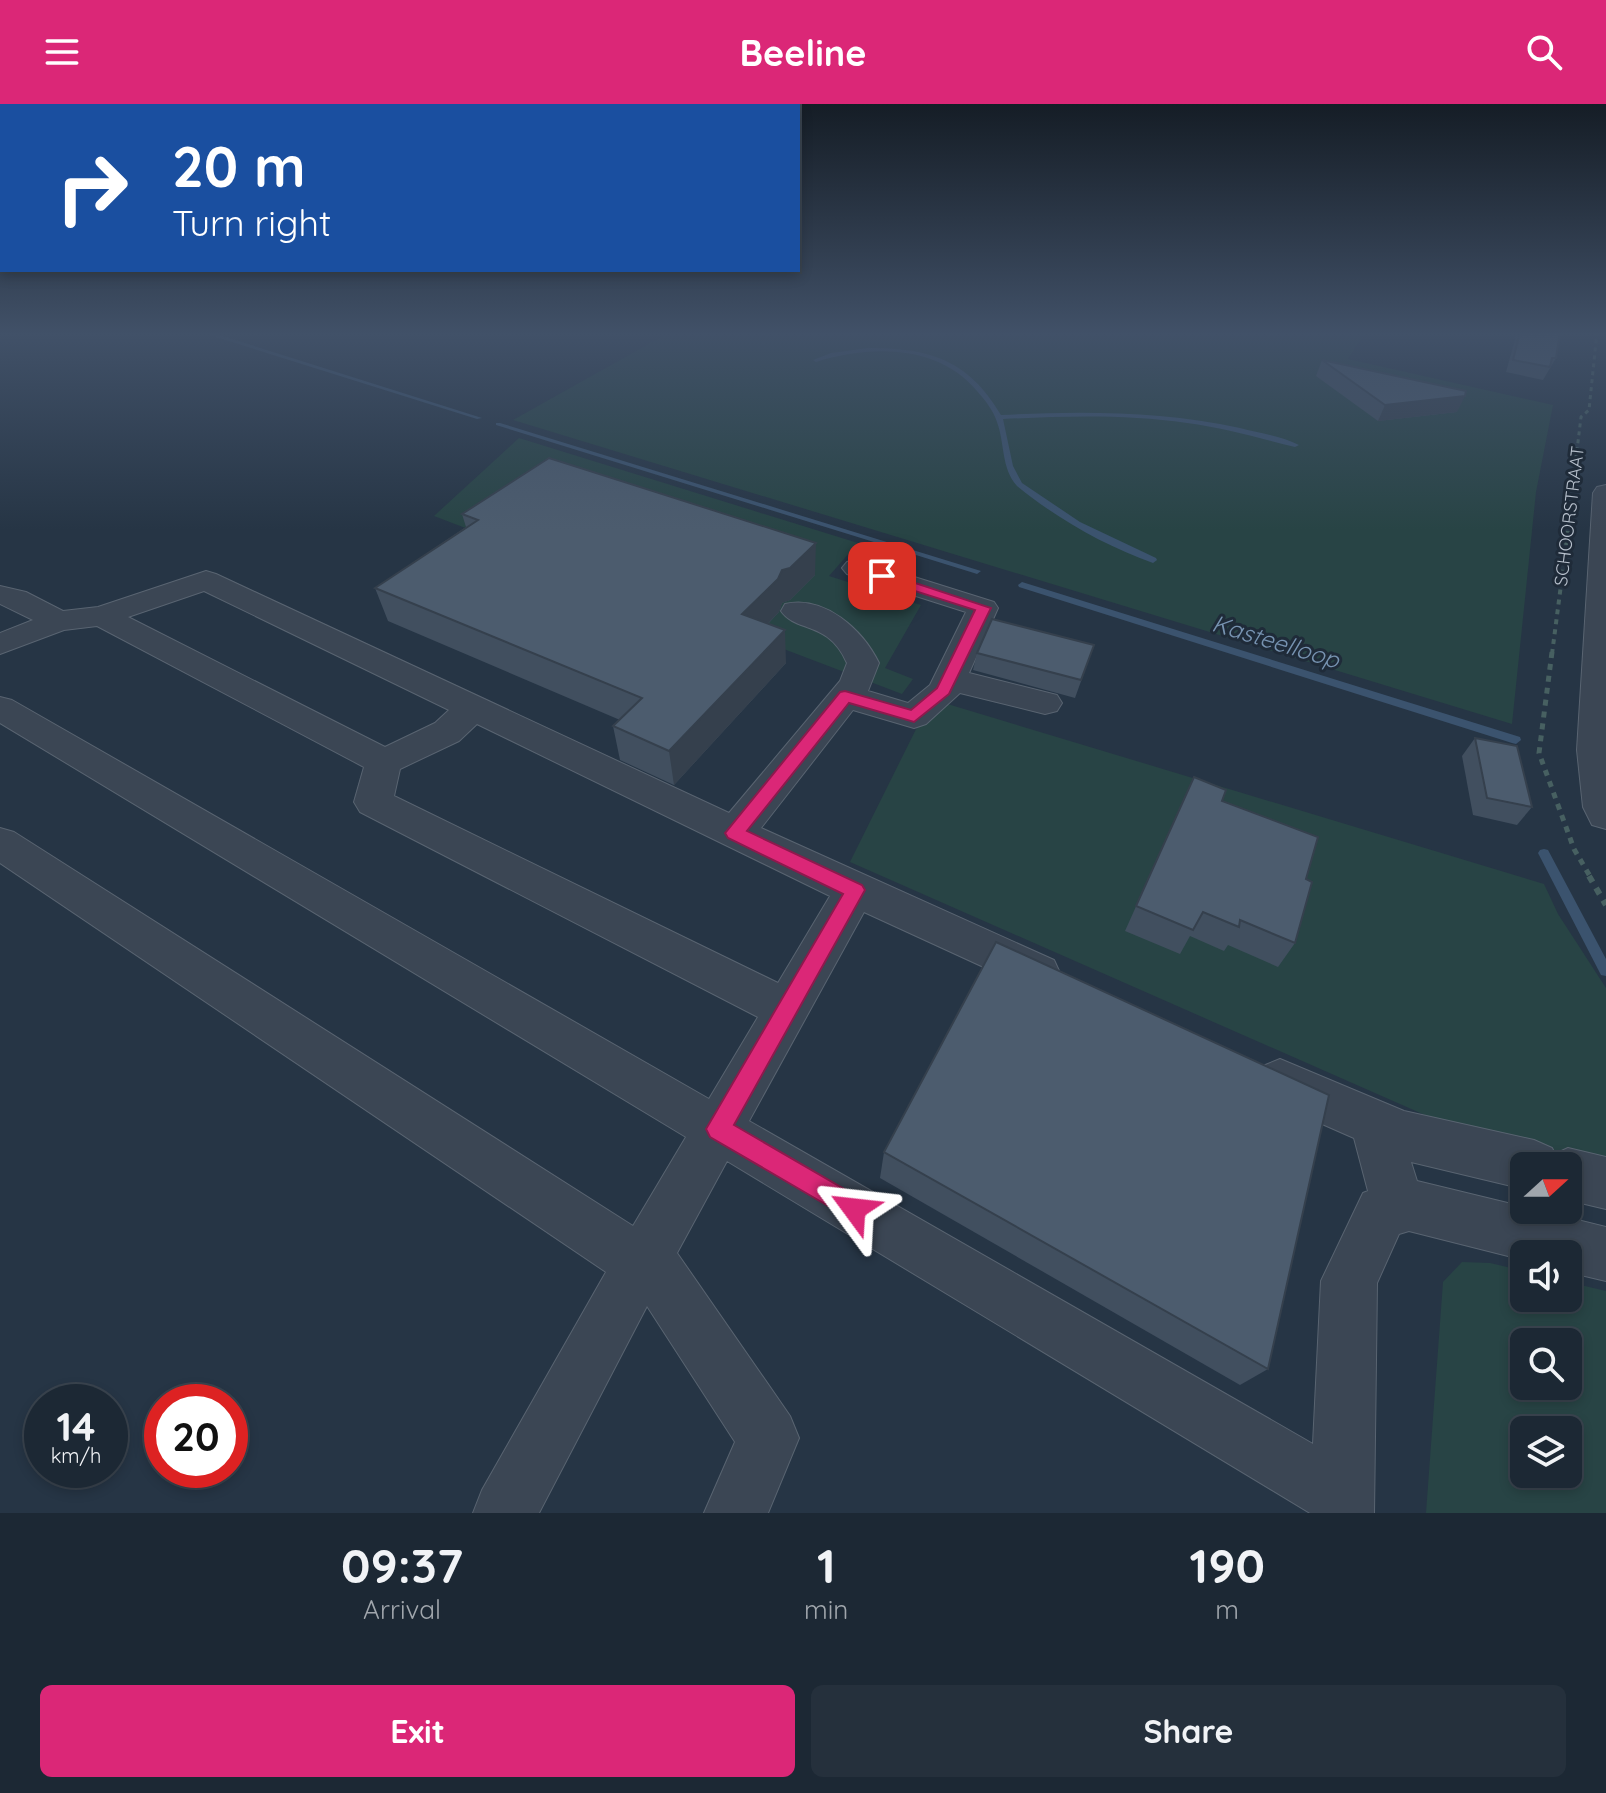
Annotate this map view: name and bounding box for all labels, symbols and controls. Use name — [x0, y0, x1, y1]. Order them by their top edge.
icon: menu — [40, 30, 84, 74]
text: Beeline — [740, 30, 866, 75]
icon: search — [1522, 30, 1566, 74]
text: 20 m — [172, 131, 306, 201]
icon: right — [40, 136, 144, 240]
text: Turn right — [172, 200, 331, 245]
street label: SCHOORSTRAAT — [1549, 445, 1589, 587]
pin — [848, 542, 916, 610]
icon: arrive — [860, 554, 904, 598]
water label: Kasteelloop — [1209, 607, 1345, 675]
north arrow — [1510, 1152, 1582, 1224]
map controls — [1510, 1152, 1582, 1488]
position arrow — [812, 1167, 896, 1251]
button: sound — [1510, 1240, 1582, 1312]
button: search — [1510, 1328, 1582, 1400]
speed limit sign: 20 — [144, 1384, 248, 1488]
text: 14 — [56, 1401, 96, 1451]
button: layers — [1510, 1416, 1582, 1488]
text: km/h — [51, 1443, 101, 1468]
text: 09:37 — [341, 1535, 463, 1595]
text: 1 — [817, 1535, 836, 1595]
text: 190 — [1189, 1535, 1265, 1595]
text: Arrival — [363, 1593, 441, 1626]
text: min — [804, 1593, 848, 1626]
text: m — [1215, 1593, 1239, 1626]
button: Exit — [40, 1685, 795, 1777]
button: Share — [811, 1685, 1566, 1777]

